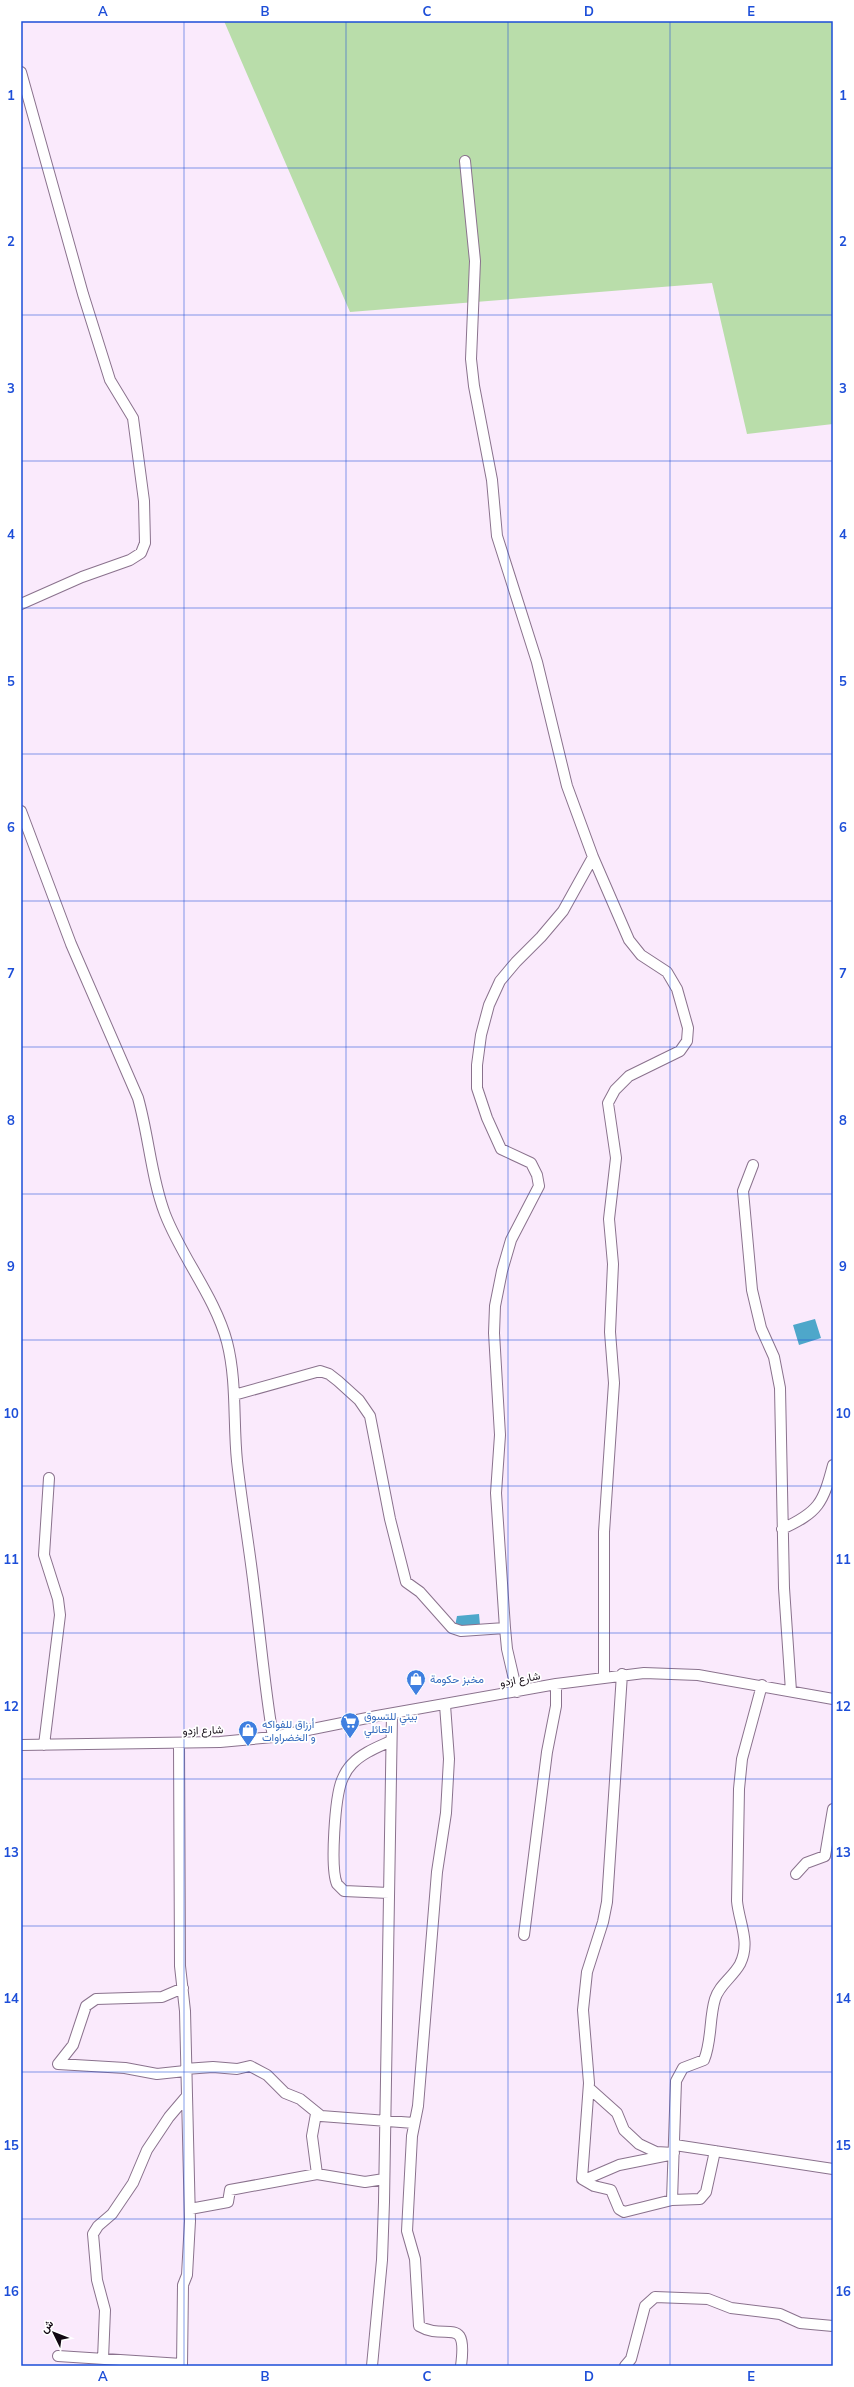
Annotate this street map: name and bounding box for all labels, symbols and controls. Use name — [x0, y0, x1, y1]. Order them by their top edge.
text: A — [98, 3, 108, 19]
text: B — [261, 3, 270, 19]
text: C — [423, 3, 432, 19]
text: D — [584, 3, 594, 19]
text: E — [747, 3, 755, 19]
text: 1 — [7, 87, 15, 103]
text: 1 — [839, 87, 847, 103]
text: 2 — [7, 233, 15, 249]
text: 2 — [839, 233, 847, 249]
text: 3 — [7, 380, 15, 396]
text: 3 — [839, 380, 847, 396]
text: 4 — [7, 526, 15, 542]
text: 4 — [839, 526, 847, 542]
text: 5 — [7, 673, 15, 689]
text: 5 — [839, 673, 847, 689]
text: 6 — [7, 819, 15, 835]
text: 6 — [839, 819, 847, 835]
text: 7 — [7, 965, 15, 981]
text: 7 — [839, 965, 847, 981]
text: 8 — [7, 1112, 15, 1128]
text: 8 — [839, 1112, 847, 1128]
text: 9 — [7, 1258, 15, 1274]
text: 9 — [839, 1258, 847, 1274]
text: 10 — [3, 1405, 19, 1421]
text: 10 — [835, 1405, 851, 1421]
text: 11 — [3, 1551, 19, 1567]
text: 11 — [835, 1551, 851, 1567]
shop icon: مخبز حكومة — [405, 1668, 427, 1696]
street label: شارع ازدو — [499, 1668, 542, 1691]
place label: مخبز حكومة — [430, 1672, 484, 1686]
text: 12 — [3, 1698, 19, 1714]
text: 12 — [835, 1698, 851, 1714]
place label: بيتي للتسوق العائلي — [364, 1709, 418, 1739]
supermarket icon: بيتي للتسوق العائلي — [339, 1711, 361, 1739]
place label: أرزاق للفواكه و الخضراوات — [262, 1717, 316, 1744]
shop icon: أرزاق للفواكه و الخضراوات — [237, 1719, 259, 1747]
street label: شارع ازدو — [182, 1722, 224, 1739]
text: 13 — [3, 1844, 19, 1860]
text: 13 — [835, 1844, 851, 1860]
text: 14 — [3, 1990, 19, 2006]
text: 14 — [835, 1990, 851, 2006]
text: 15 — [3, 2137, 19, 2153]
text: 15 — [835, 2137, 851, 2153]
text: 16 — [3, 2283, 19, 2299]
text: 16 — [835, 2283, 851, 2299]
north arrow — [34, 2313, 74, 2353]
text: ش — [37, 2317, 56, 2336]
text: A — [98, 2368, 108, 2384]
text: B — [261, 2368, 270, 2384]
text: C — [423, 2368, 432, 2384]
text: D — [584, 2368, 594, 2384]
text: E — [747, 2368, 755, 2384]

